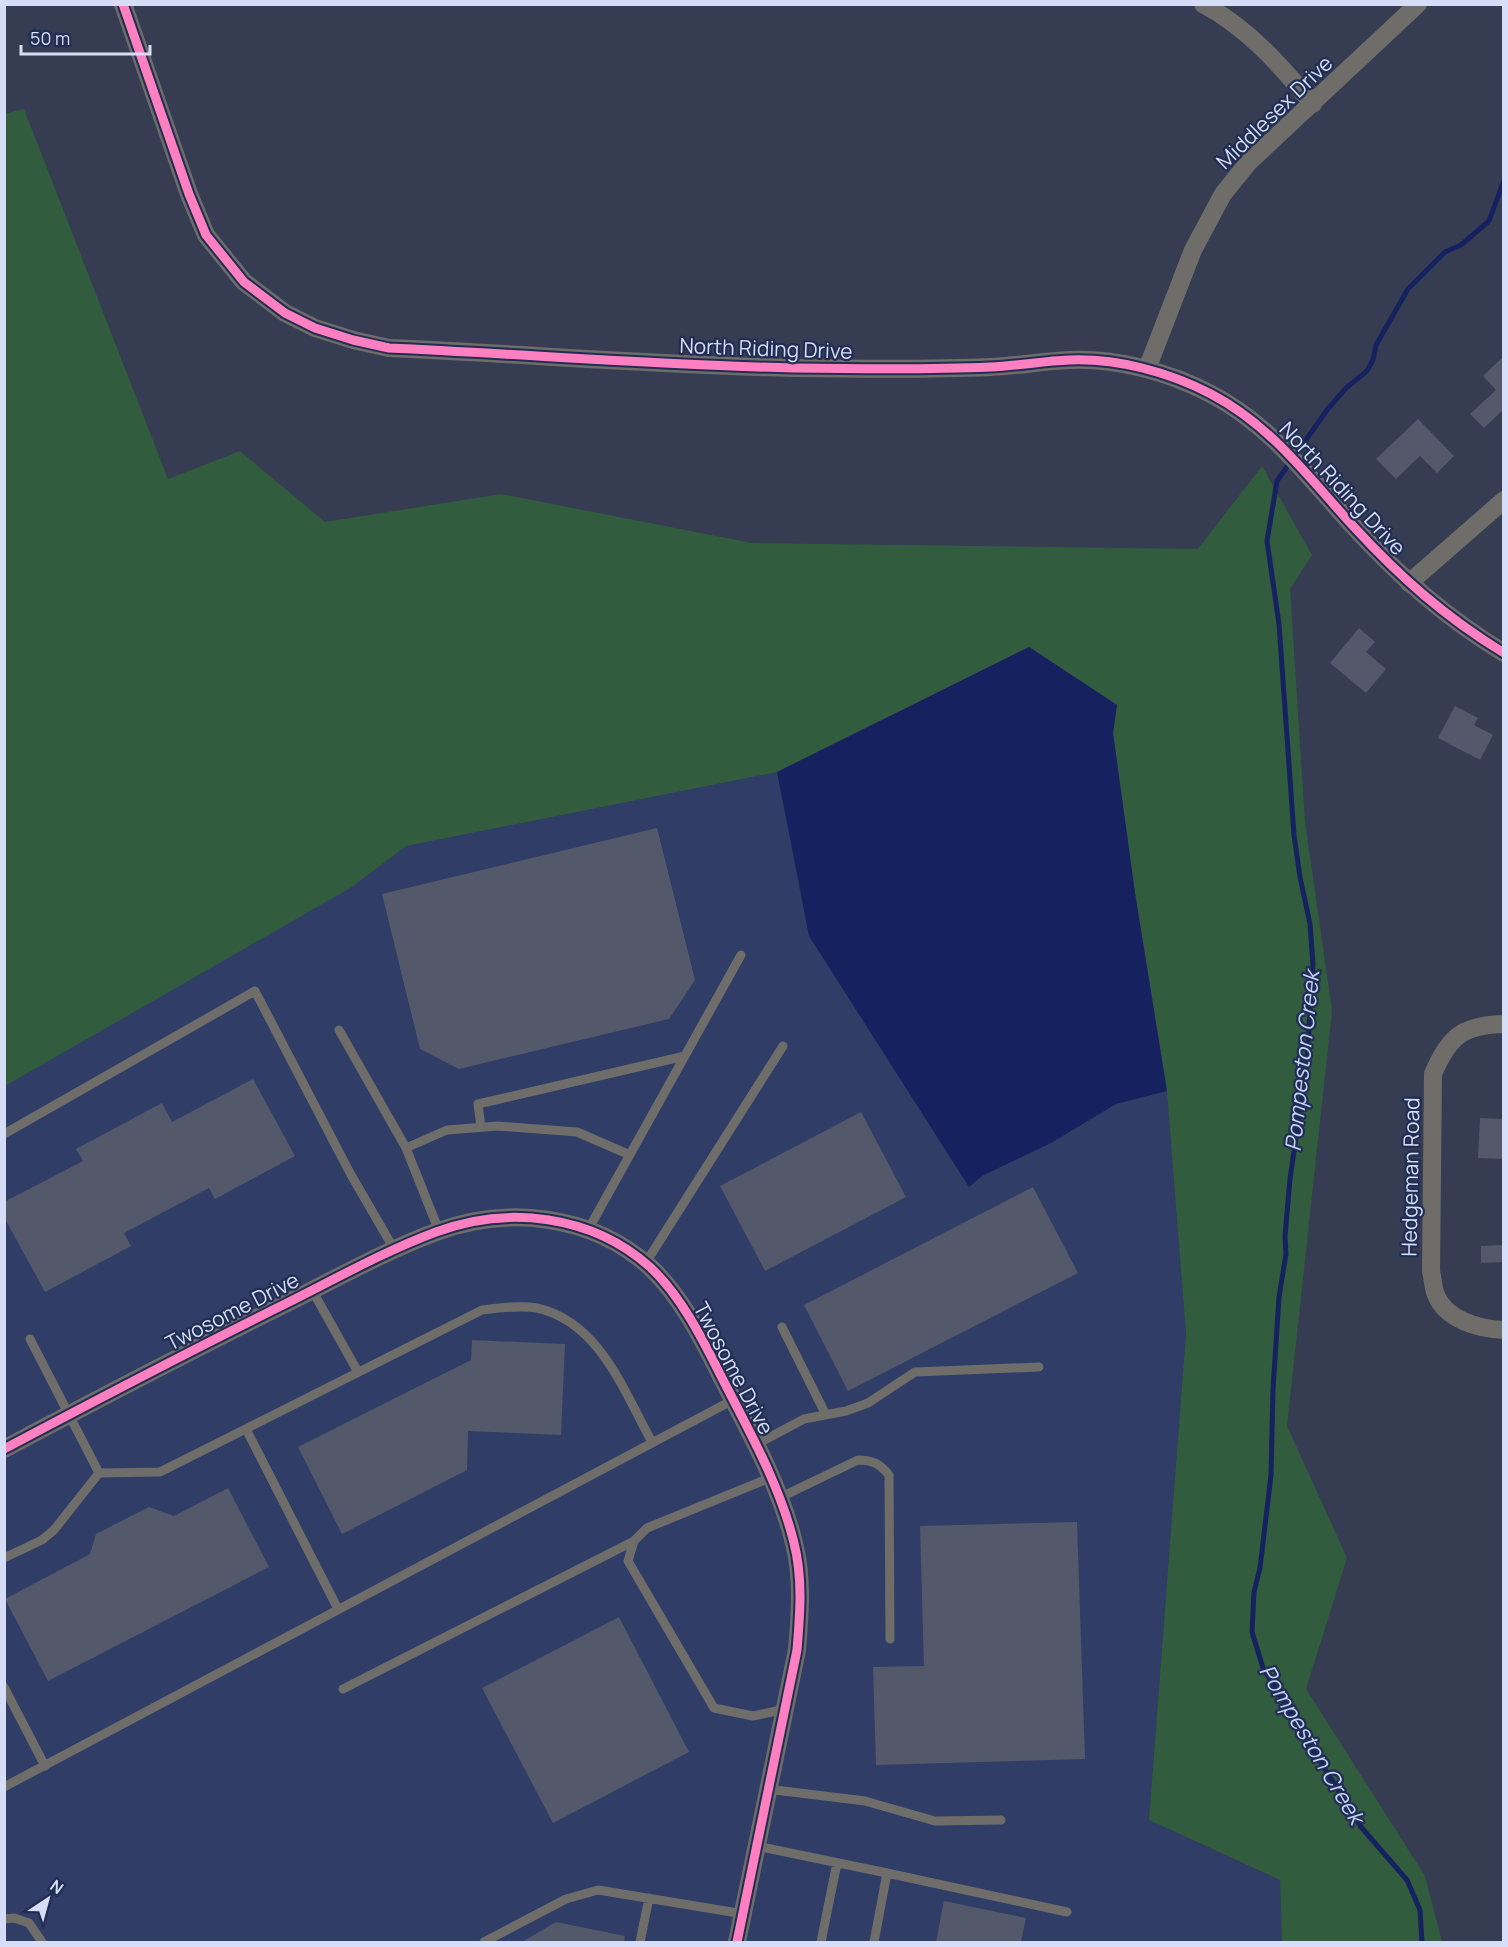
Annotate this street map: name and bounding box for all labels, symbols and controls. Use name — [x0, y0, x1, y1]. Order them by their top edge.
scale bar — [21, 18, 150, 56]
text: 50 m — [30, 26, 70, 50]
street label: Middlesex Drive — [1210, 49, 1338, 175]
street label: North Riding Drive — [679, 331, 853, 365]
street label: North Riding Drive — [1274, 415, 1412, 561]
water label: Pompeston Creek — [1278, 966, 1327, 1153]
street label: Hedgeman Road — [1395, 1097, 1425, 1257]
street label: Twosome Drive — [161, 1265, 303, 1357]
street label: Twosome Drive — [687, 1297, 781, 1439]
water label: Pompeston Creek — [1252, 1659, 1373, 1832]
north arrow — [18, 1869, 78, 1929]
text: N — [46, 1875, 68, 1899]

